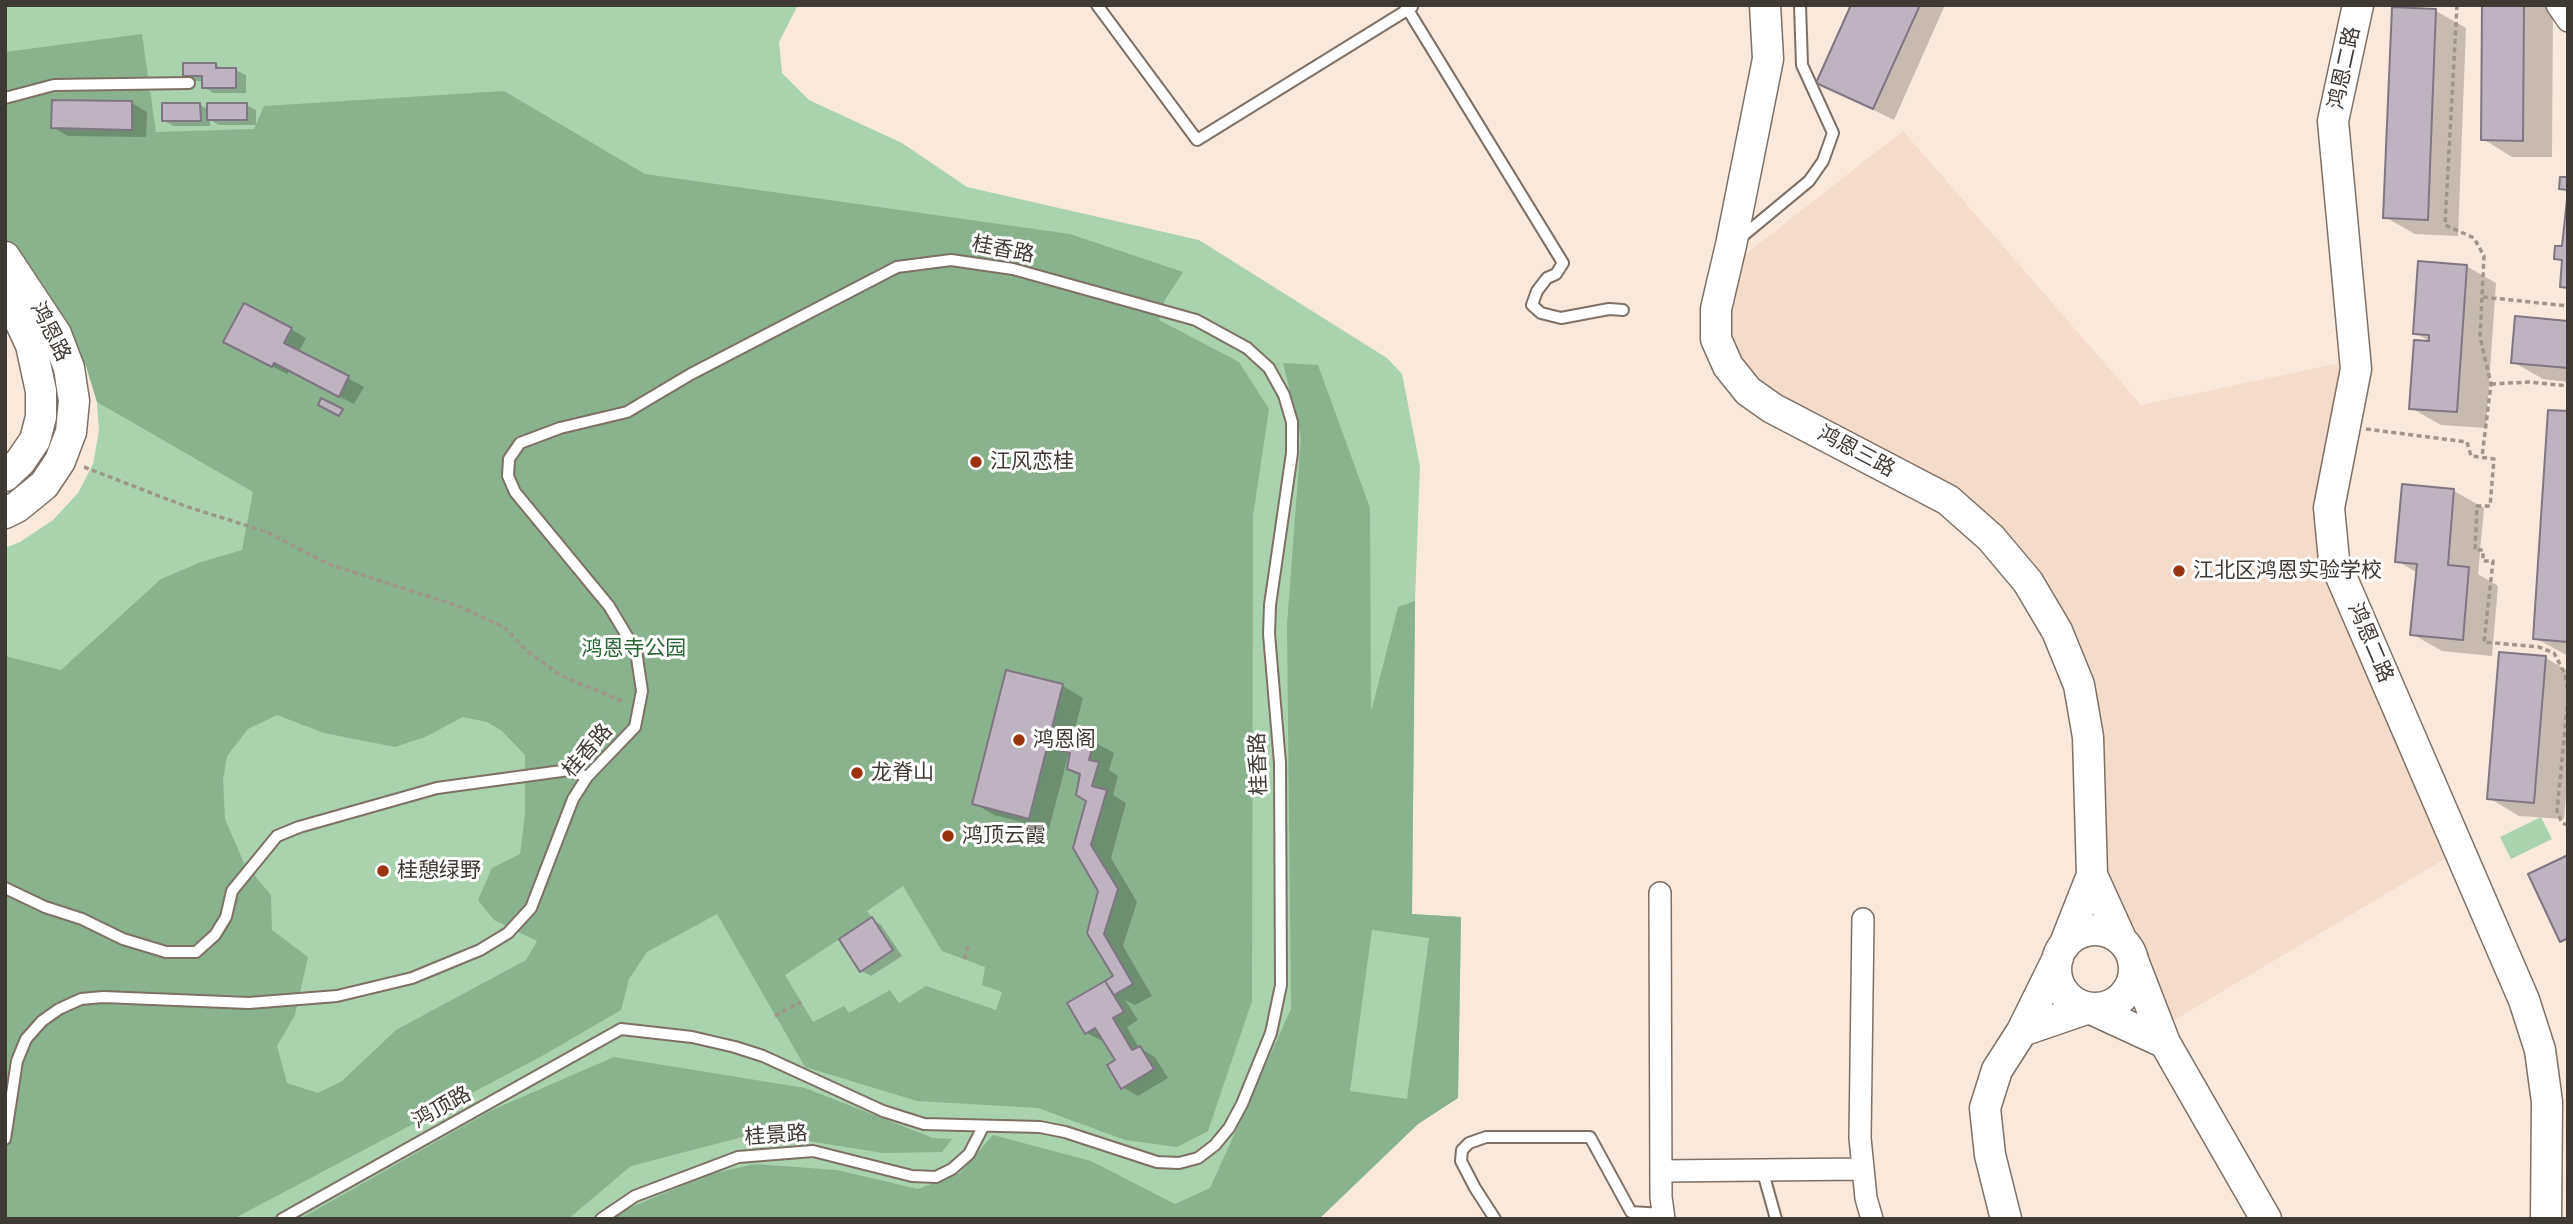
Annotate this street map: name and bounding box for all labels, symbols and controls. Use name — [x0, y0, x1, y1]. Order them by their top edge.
street label: 鸿恩二路 — [2324, 24, 2366, 112]
street label: 桂香路 — [970, 232, 1036, 268]
street label: 鸿恩路 — [24, 298, 76, 366]
street label: 鸿恩三路 — [1813, 421, 1899, 483]
place label: 江风恋桂 — [990, 449, 1074, 475]
marker: 江风恋桂 — [968, 454, 984, 470]
place label: 江北区鸿恩实验学校 — [2193, 558, 2382, 584]
marker: 江北区鸿恩实验学校 — [2171, 563, 2187, 579]
street label: 鸿恩二路 — [2342, 599, 2398, 687]
park label: 鸿恩寺公园 — [582, 636, 686, 662]
street label: 桂香路 — [558, 719, 618, 783]
place label: 鸿恩阁 — [1033, 727, 1096, 753]
marker: 鸿恩阁 — [1011, 732, 1027, 748]
street label: 桂香路 — [1245, 732, 1273, 796]
place label: 龙脊山 — [871, 760, 934, 786]
marker: 龙脊山 — [849, 765, 865, 781]
place label: 鸿顶云霞 — [962, 823, 1046, 849]
marker: 鸿顶云霞 — [940, 828, 956, 844]
place label: 桂憩绿野 — [397, 858, 481, 884]
marker: 桂憩绿野 — [375, 863, 391, 879]
street label: 鸿顶路 — [408, 1082, 476, 1134]
street label: 桂景路 — [744, 1121, 808, 1151]

